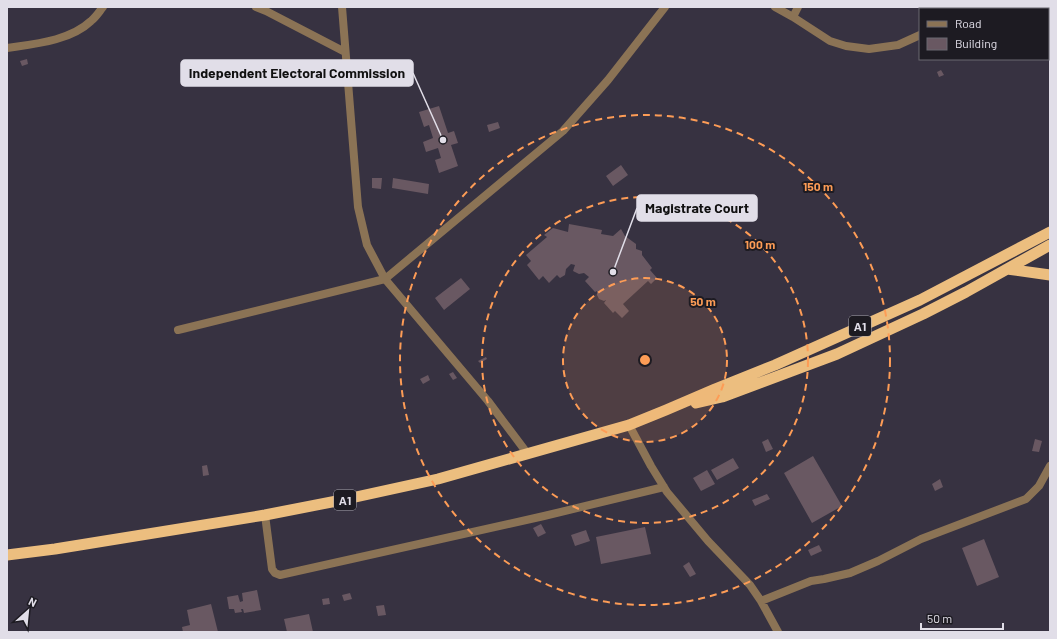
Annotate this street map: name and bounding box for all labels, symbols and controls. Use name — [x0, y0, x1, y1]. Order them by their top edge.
legend — [919, 8, 1049, 60]
text: Road — [955, 16, 982, 30]
text: Building — [955, 36, 997, 50]
callout: Independent Electoral Commission — [181, 60, 413, 86]
text: Independent Electoral Commission — [189, 64, 405, 81]
text: 150 m — [803, 179, 833, 193]
callout: Magistrate Court — [637, 195, 757, 221]
text: Magistrate Court — [645, 199, 749, 216]
text: 100 m — [745, 237, 775, 251]
text: 50 m — [690, 294, 716, 308]
road number: A1 — [849, 316, 871, 336]
centre of rings — [638, 353, 652, 367]
road number: A1 — [334, 490, 356, 510]
north arrow — [8, 591, 48, 631]
text: N — [27, 594, 39, 609]
scale bar — [921, 605, 1003, 631]
text: 50 m — [927, 611, 952, 625]

